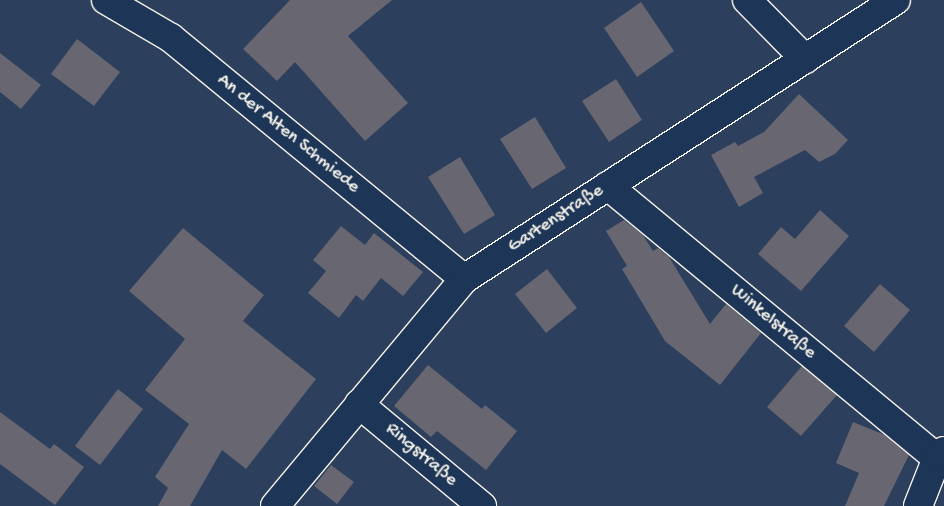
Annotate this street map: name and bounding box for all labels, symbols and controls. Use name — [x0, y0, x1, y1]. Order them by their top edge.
street label: An der Alten Schmiede — [212, 69, 364, 199]
street label: Gartenstraße — [504, 180, 608, 258]
street label: Winkelstraße — [725, 279, 821, 365]
street label: Ringstraße — [380, 418, 462, 492]

